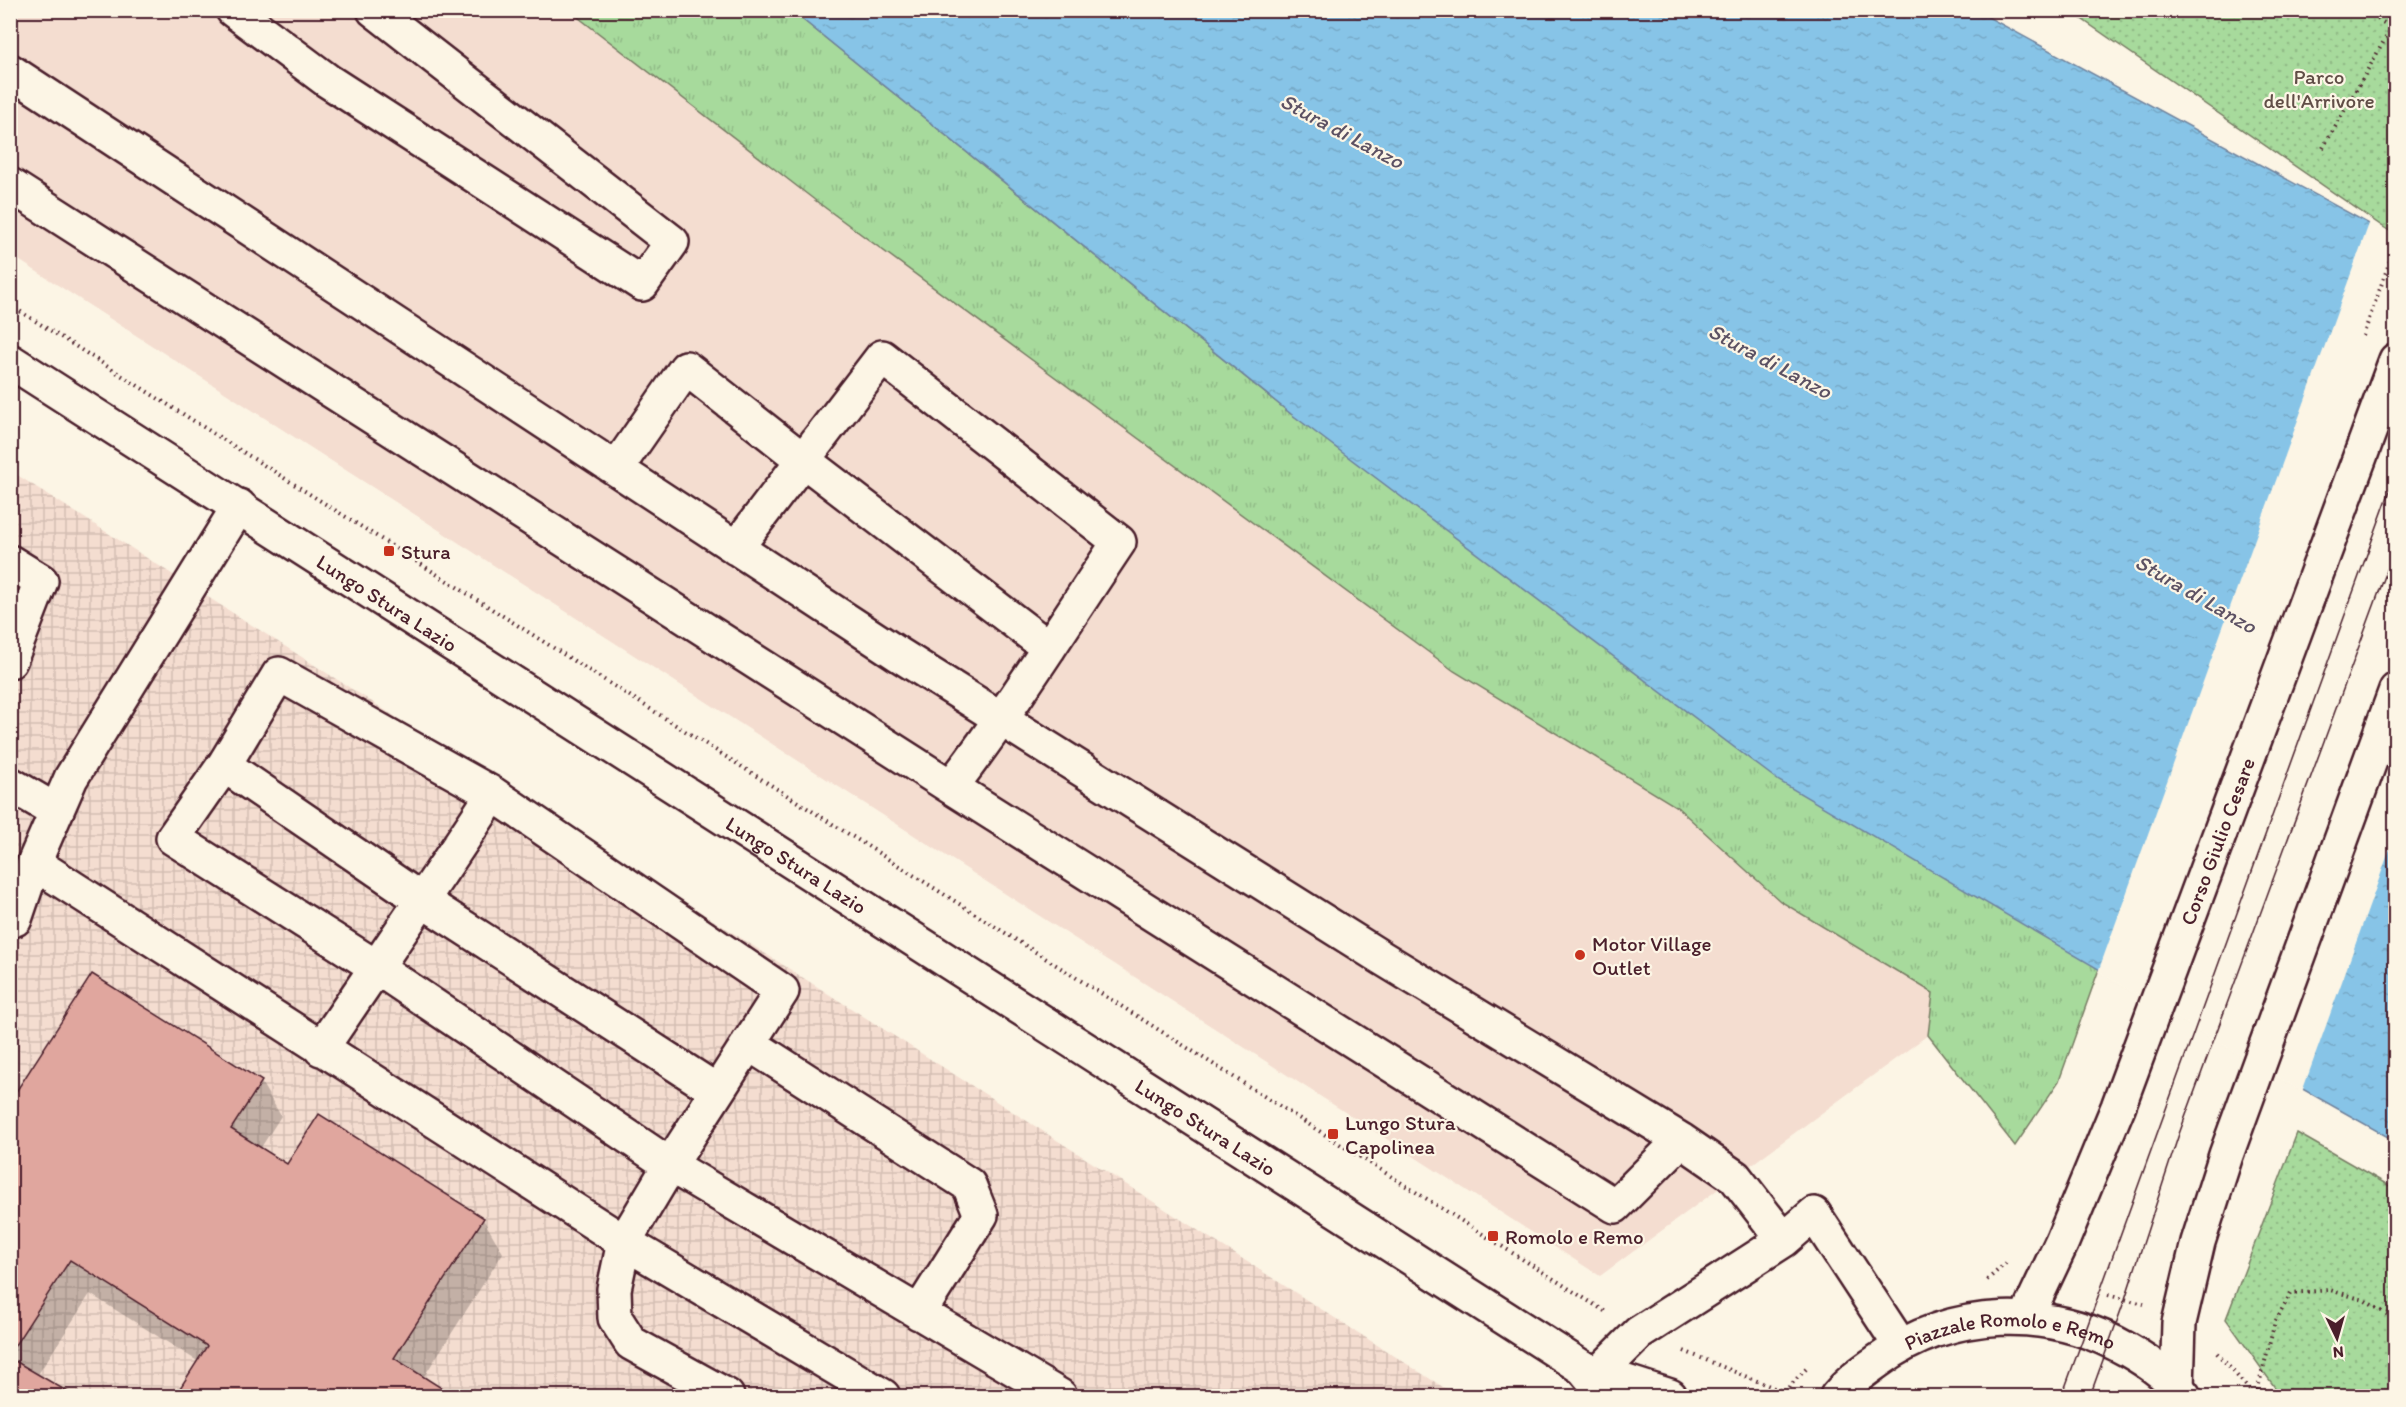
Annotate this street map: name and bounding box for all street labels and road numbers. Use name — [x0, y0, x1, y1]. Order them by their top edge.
street label: Lungo Stura Lazio — [312, 548, 462, 657]
street label: Corso Giulio Cesare — [2174, 754, 2260, 928]
street label: Lungo Stura Lazio — [722, 810, 872, 919]
street label: Lungo Stura Lazio — [1131, 1072, 1281, 1181]
street label: Piazzale Romolo e Remo — [1901, 1335, 2119, 1361]

